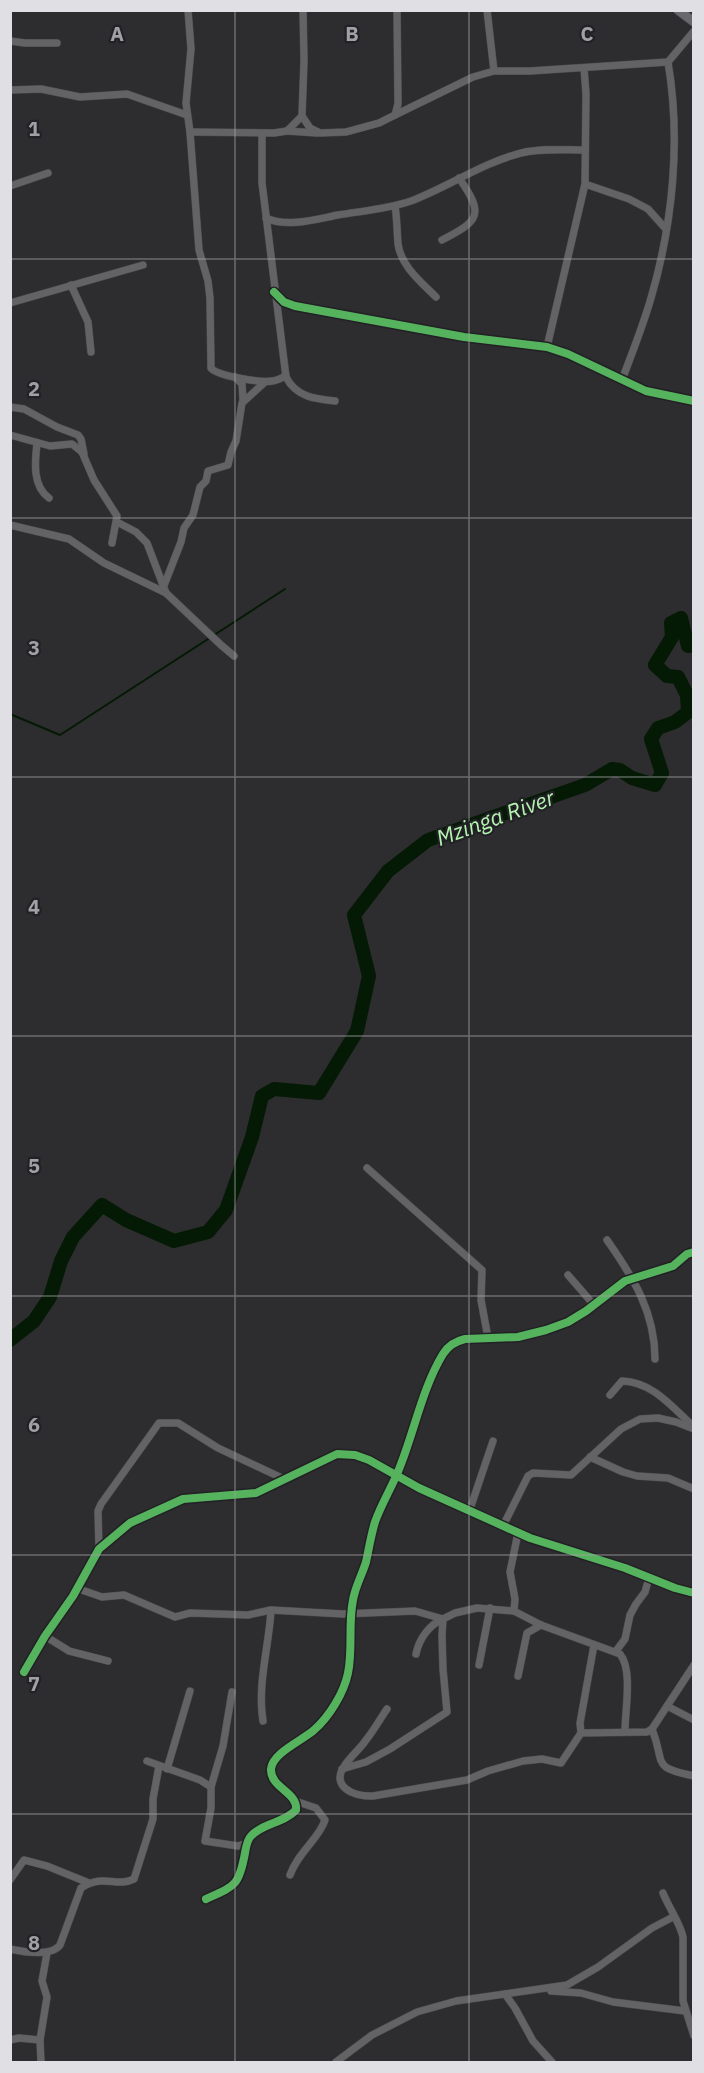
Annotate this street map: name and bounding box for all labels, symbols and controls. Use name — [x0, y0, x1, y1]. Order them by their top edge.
text: A — [110, 20, 124, 47]
text: B — [345, 20, 359, 47]
text: C — [580, 20, 594, 47]
text: 1 — [28, 115, 40, 142]
text: 2 — [28, 375, 40, 402]
text: 3 — [28, 634, 40, 661]
water label: Mzinga River — [432, 782, 559, 852]
text: 4 — [28, 893, 40, 920]
text: 5 — [28, 1152, 40, 1179]
text: 6 — [28, 1411, 40, 1438]
text: 7 — [28, 1670, 40, 1697]
text: 8 — [28, 1929, 40, 1956]

